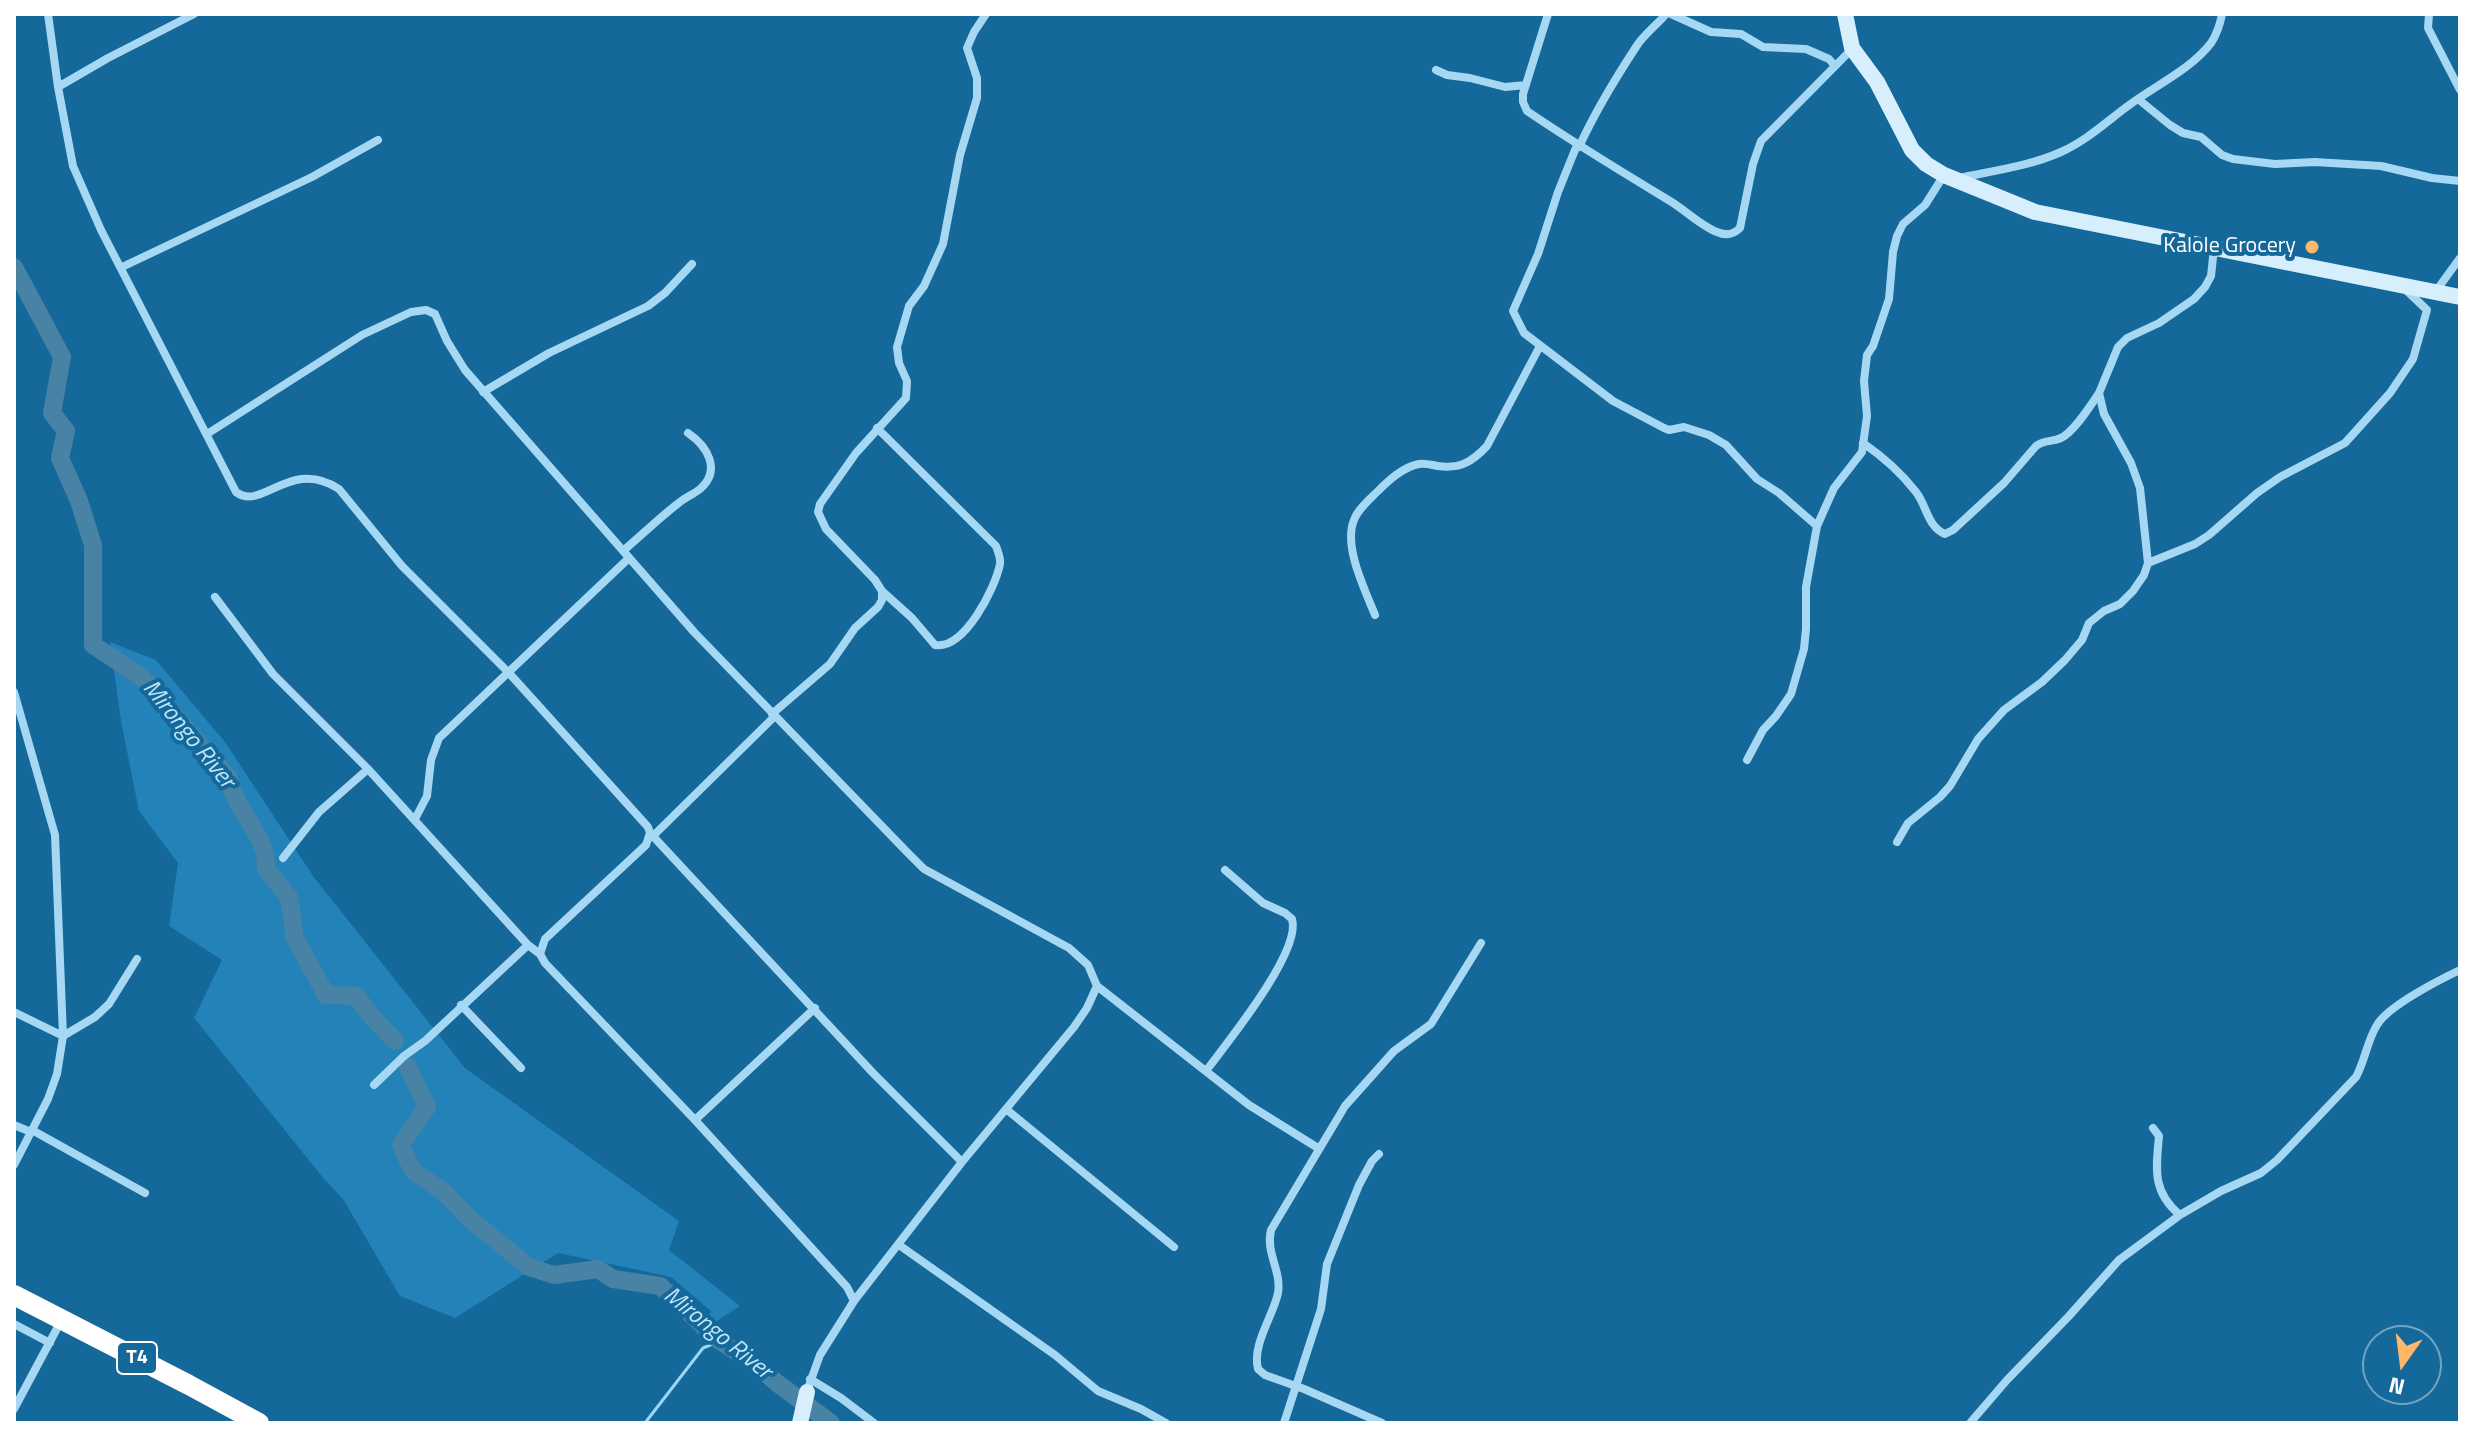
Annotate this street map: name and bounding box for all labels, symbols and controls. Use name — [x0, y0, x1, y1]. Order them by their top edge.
place label: Kalole Grocery — [2163, 234, 2296, 260]
marker: Kalole Grocery — [2303, 238, 2321, 256]
water label: Mirongo River — [136, 675, 240, 795]
water label: Mirongo River — [657, 1282, 777, 1386]
north arrow — [2362, 1325, 2442, 1405]
road number: T4 — [117, 1342, 157, 1374]
text: N — [2385, 1368, 2408, 1405]

